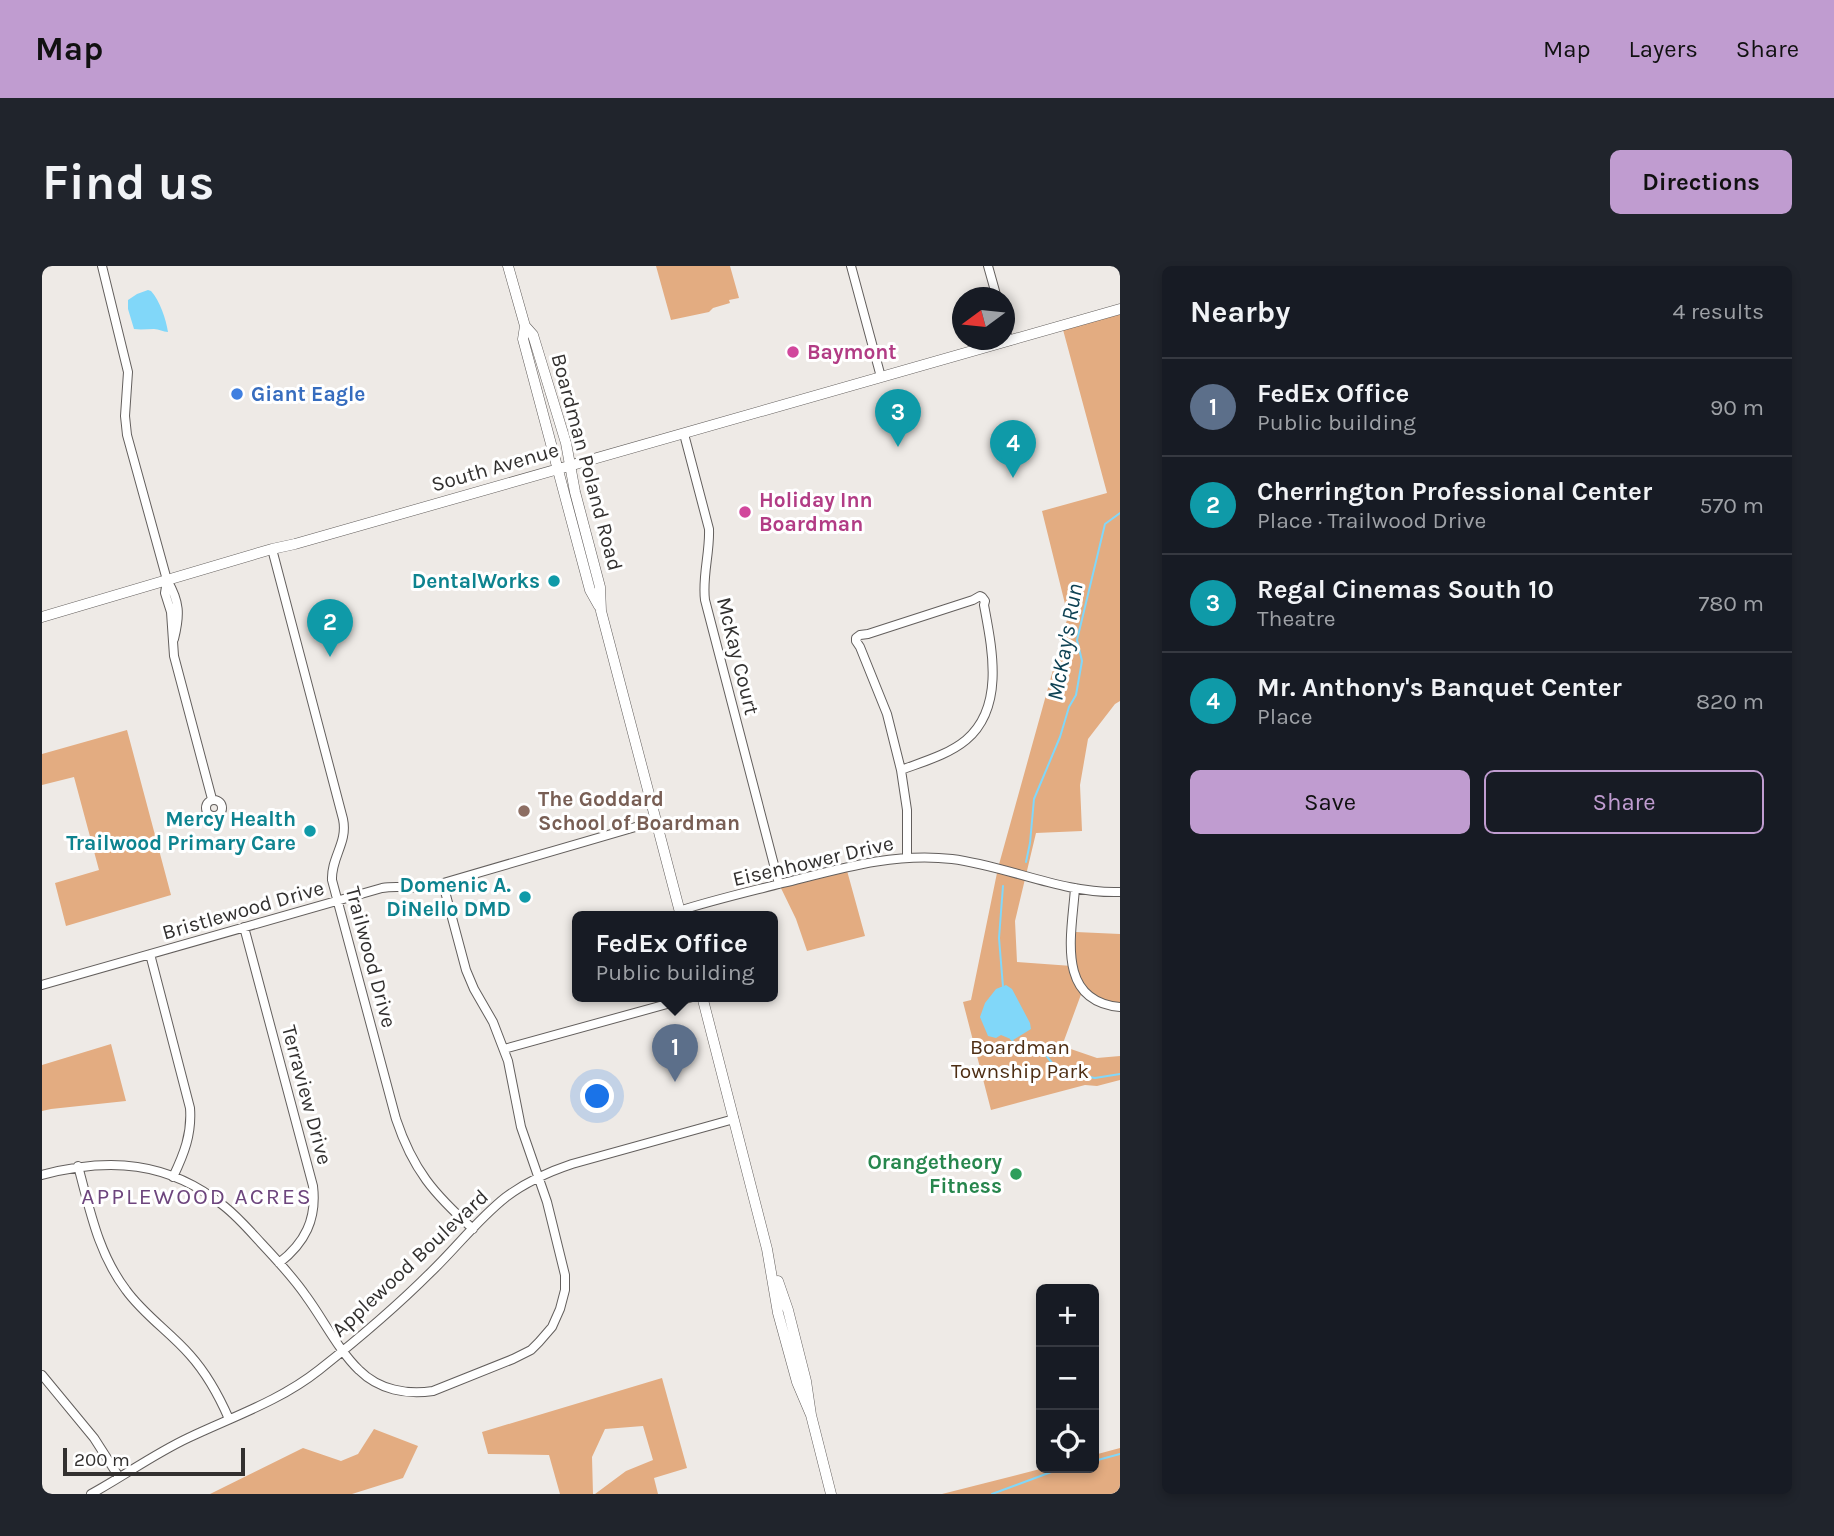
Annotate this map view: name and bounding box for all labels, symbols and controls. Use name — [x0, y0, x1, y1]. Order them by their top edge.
text: Map — [35, 30, 103, 68]
text: Map — [1543, 35, 1591, 63]
text: Layers — [1629, 35, 1698, 63]
text: Share — [1736, 35, 1799, 63]
button: Directions — [1610, 150, 1792, 214]
text: Find us — [42, 154, 214, 211]
north arrow — [952, 287, 1015, 350]
text: Nearby — [1190, 294, 1290, 330]
text: 4 results — [1672, 298, 1764, 325]
place label: Baymont — [807, 340, 897, 364]
marker: Baymont — [785, 344, 801, 360]
street label: Boardman Poland Road — [546, 351, 628, 573]
text: FedEx Office — [1257, 378, 1409, 409]
place label: Giant Eagle — [251, 382, 365, 406]
marker: Giant Eagle — [229, 386, 245, 402]
pin: 3 — [875, 389, 921, 447]
text: 1 — [1209, 394, 1217, 421]
text: 90 m — [1710, 394, 1764, 421]
text: Public building — [1257, 409, 1416, 436]
pin: 4 — [990, 420, 1036, 478]
street label: South Avenue — [428, 437, 562, 497]
text: Cherrington Professional Center — [1257, 476, 1652, 507]
place label: Holiday Inn Boardman — [759, 488, 873, 536]
text: 2 — [1206, 492, 1220, 519]
text: 570 m — [1700, 492, 1764, 519]
marker: Holiday Inn Boardman — [737, 504, 753, 520]
text: Place · Trailwood Drive — [1257, 507, 1486, 534]
place label: DentalWorks — [412, 569, 540, 593]
marker: DentalWorks — [546, 573, 562, 589]
text: Regal Cinemas South 10 — [1257, 574, 1554, 605]
water label: McKay's Run — [1041, 581, 1089, 703]
text: 3 — [1206, 590, 1220, 617]
text: 780 m — [1698, 590, 1764, 617]
street label: McKay Court — [712, 595, 764, 717]
pin: 2 — [307, 599, 353, 657]
text: Theatre — [1257, 605, 1336, 632]
text: Mr. Anthony's Banquet Center — [1257, 672, 1622, 703]
text: 4 — [1206, 688, 1220, 715]
text: 820 m — [1696, 688, 1764, 715]
text: Place — [1257, 703, 1313, 730]
button: Save — [1190, 770, 1470, 834]
button: Share — [1484, 770, 1764, 834]
place label: The Goddard School of Boardman — [538, 787, 740, 835]
marker: The Goddard School of Boardman — [516, 803, 532, 819]
place label: Mercy Health Trailwood Primary Care — [66, 807, 296, 855]
marker: Mercy Health Trailwood Primary Care — [302, 823, 318, 839]
street label: Eisenhower Drive — [730, 831, 896, 891]
place label: Domenic A. DiNello DMD — [386, 873, 511, 921]
street label: Bristlewood Drive — [159, 875, 327, 945]
street label: Trailwood Drive — [341, 884, 401, 1030]
marker: Domenic A. DiNello DMD — [517, 889, 533, 905]
popup — [572, 911, 778, 1002]
text: FedEx Office — [595, 928, 748, 959]
text: Public building — [595, 959, 755, 986]
street label: Terraview Drive — [277, 1023, 337, 1167]
pin: 1 — [652, 1024, 698, 1082]
park label: Boardman Township Park — [951, 1035, 1089, 1083]
your location — [580, 1079, 614, 1113]
place label: Orangetheory Fitness — [868, 1150, 1002, 1198]
marker: Orangetheory Fitness — [1008, 1166, 1024, 1182]
district label: APPLEWOOD ACRES — [81, 1183, 313, 1210]
street label: Applewood Boulevard — [327, 1184, 493, 1342]
map controls — [1036, 1284, 1099, 1473]
button: + — [1036, 1284, 1099, 1347]
button: − — [1036, 1347, 1099, 1410]
button: locate — [1036, 1410, 1099, 1473]
scale bar — [63, 1445, 245, 1477]
text: 200 m — [74, 1449, 130, 1471]

